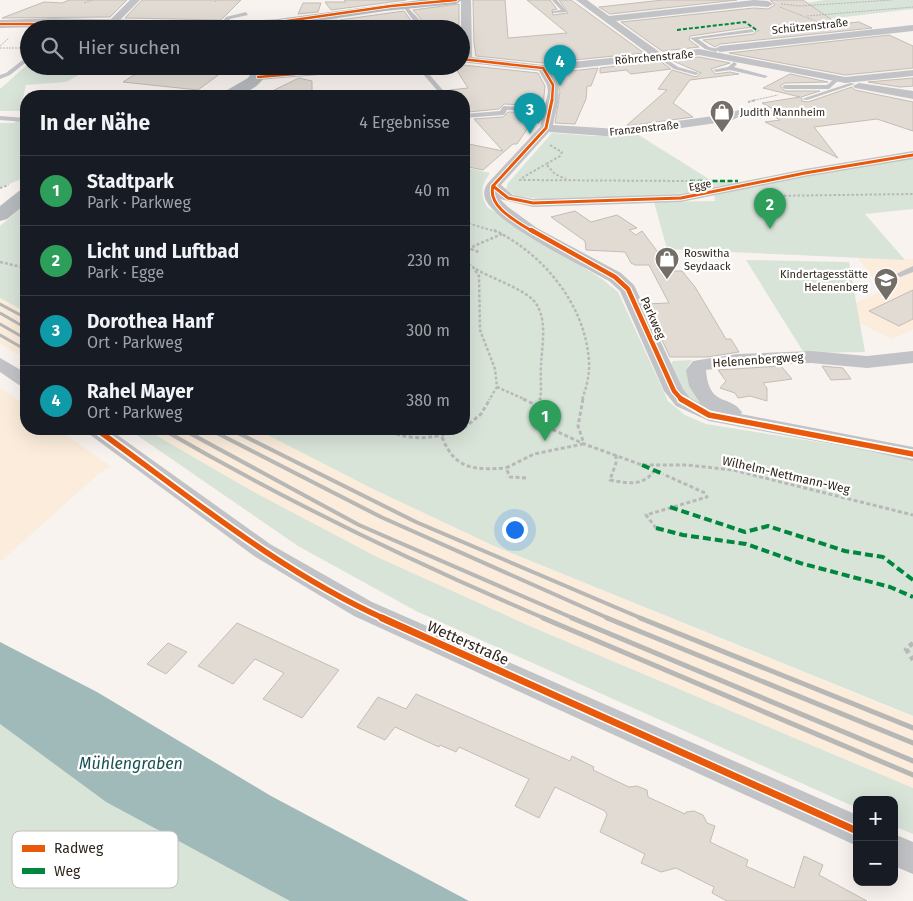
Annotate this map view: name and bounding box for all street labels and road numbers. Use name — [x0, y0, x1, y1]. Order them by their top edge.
street label: Schützenstraße — [771, 16, 849, 37]
street label: Röhrchenstraße — [614, 48, 694, 67]
street label: Franzenstraße — [609, 118, 680, 139]
street label: Egge — [688, 177, 713, 194]
street label: Parkweg — [637, 295, 669, 342]
street label: Helenenbergweg — [712, 350, 805, 370]
street label: Wilhelm-Nettmann-Weg — [721, 453, 852, 497]
street label: Wetterstraße — [424, 617, 512, 669]

